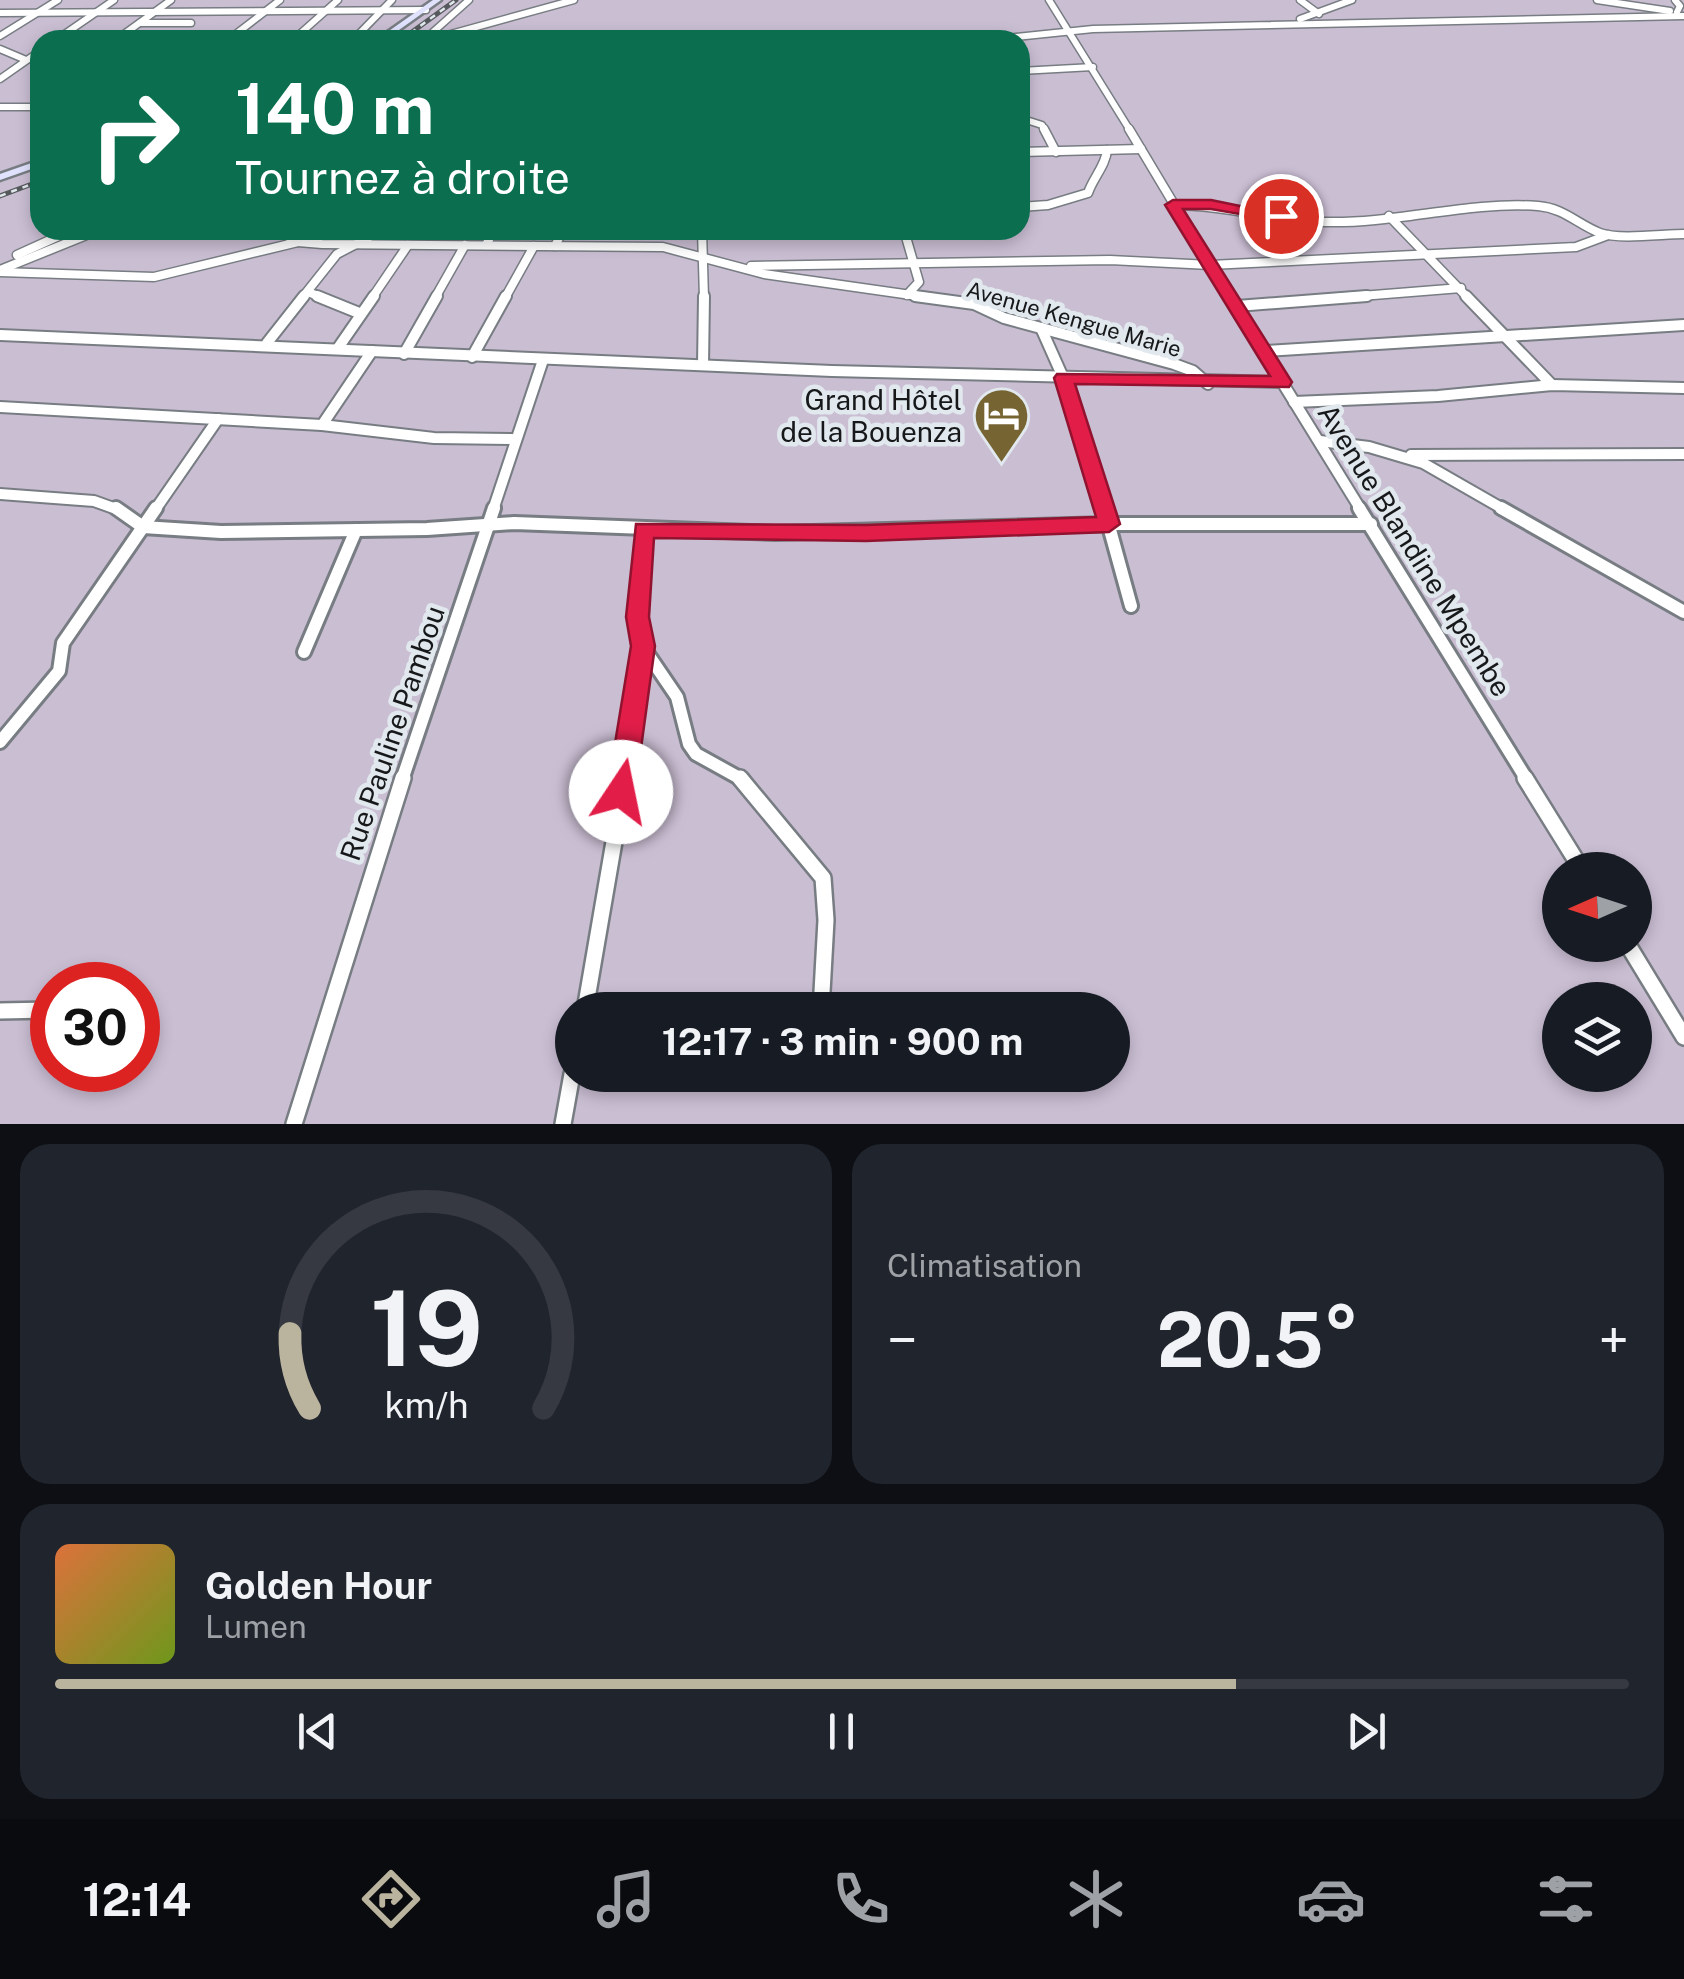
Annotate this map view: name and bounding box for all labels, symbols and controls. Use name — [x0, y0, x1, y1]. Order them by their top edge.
text: 140 m — [235, 67, 434, 150]
icon: right — [70, 70, 200, 200]
text: Tournez à droite — [235, 151, 570, 204]
pin — [1239, 174, 1324, 259]
icon: arrive — [1254, 189, 1309, 244]
street label: Avenue Kengue Marie — [964, 276, 1184, 362]
place label: Grand Hôtel de la Bouenza — [780, 383, 962, 448]
hotel icon: Grand Hôtel de la Bouenza — [971, 385, 1031, 464]
street label: Avenue Blandine Mpembe — [1311, 398, 1519, 702]
street label: Rue Pauline Pambou — [333, 601, 451, 865]
position arrow — [569, 740, 673, 844]
north arrow — [1542, 852, 1652, 962]
map controls — [1542, 852, 1652, 1092]
speed limit sign: 30 — [30, 962, 160, 1092]
button: layers — [1542, 982, 1652, 1092]
text: 12:17 · 3 min · 900 m — [662, 1019, 1023, 1064]
text: Climatisation — [887, 1247, 1082, 1284]
text: 19 — [369, 1267, 483, 1389]
text: 20.5° — [1157, 1296, 1359, 1384]
text: − — [887, 1308, 918, 1372]
text: + — [1598, 1308, 1629, 1372]
text: km/h — [384, 1384, 468, 1426]
text: Golden Hour — [205, 1563, 432, 1608]
text: Lumen — [205, 1608, 307, 1645]
icon: previous — [290, 1704, 345, 1759]
icon: pause — [814, 1704, 869, 1759]
icon: next — [1339, 1704, 1394, 1759]
icon: directions — [356, 1864, 426, 1934]
icon: music — [591, 1864, 661, 1934]
icon: phone — [826, 1864, 896, 1934]
icon: climate — [1061, 1864, 1131, 1934]
icon: car — [1296, 1864, 1366, 1934]
icon: filters — [1531, 1864, 1601, 1934]
text: 12:14 — [83, 1873, 191, 1926]

